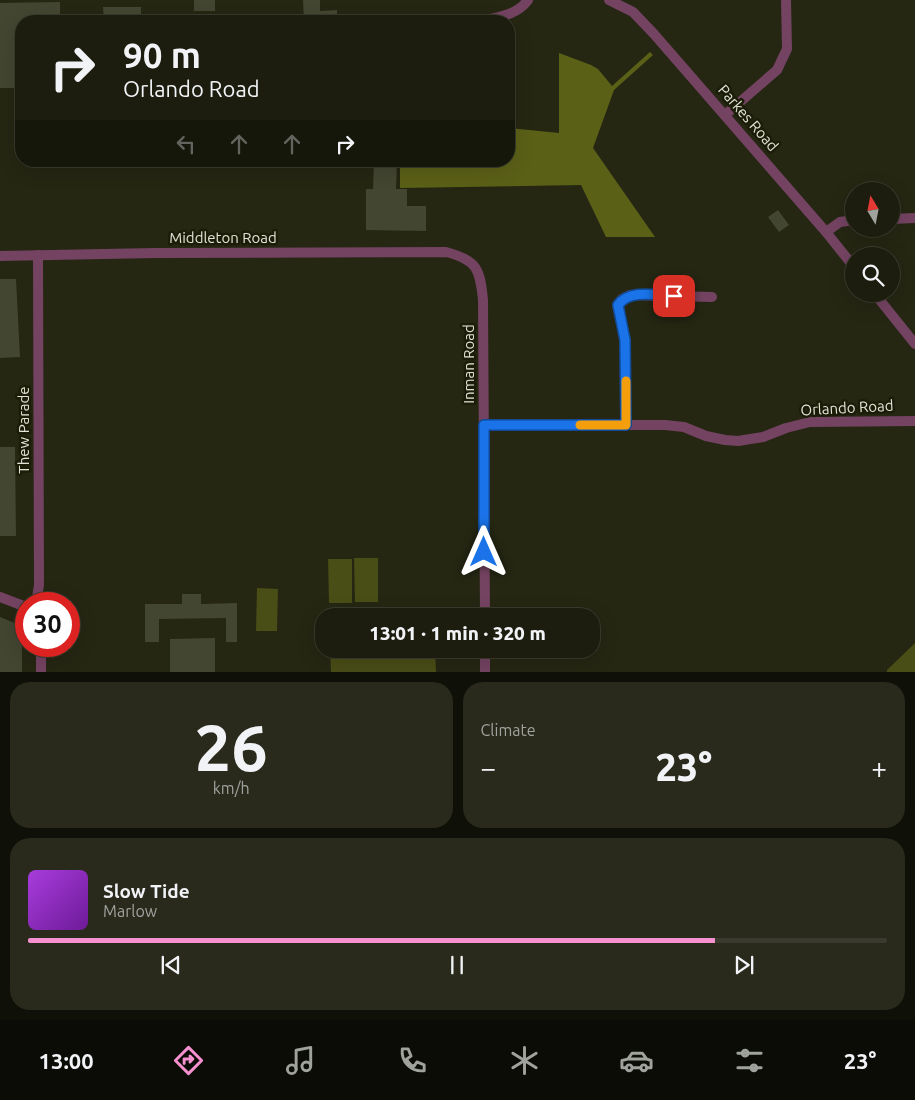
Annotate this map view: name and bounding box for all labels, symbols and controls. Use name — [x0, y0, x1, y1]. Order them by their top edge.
icon: right — [40, 35, 105, 100]
text: 90 m — [123, 35, 201, 75]
text: Orlando Road — [123, 76, 260, 101]
street label: Parkes Road — [715, 81, 782, 154]
icon: left — [172, 130, 200, 158]
icon: ahead — [225, 130, 253, 158]
icon: ahead — [278, 130, 306, 158]
icon: right — [331, 130, 359, 158]
north arrow — [845, 182, 900, 238]
map controls — [845, 182, 900, 302]
street label: Middleton Road — [169, 229, 277, 246]
button: search — [845, 247, 900, 302]
pin — [653, 275, 695, 317]
icon: arrive — [660, 282, 688, 310]
street label: Inman Road — [460, 324, 477, 404]
street label: Thew Parade — [15, 386, 32, 474]
street label: Orlando Road — [800, 397, 894, 418]
position arrow — [457, 525, 509, 577]
speed limit sign: 30 — [15, 592, 80, 657]
text: 13:01 · 1 min · 320 m — [369, 622, 546, 644]
text: 26 — [195, 710, 268, 783]
text: Climate — [481, 721, 536, 739]
text: 23° — [655, 746, 712, 788]
text: − — [481, 752, 496, 783]
text: + — [871, 752, 887, 783]
text: km/h — [213, 779, 250, 797]
text: Slow Tide — [103, 880, 190, 902]
text: Marlow — [103, 902, 157, 920]
icon: previous — [157, 951, 185, 979]
icon: pause — [443, 951, 471, 979]
icon: next — [730, 951, 758, 979]
icon: directions — [171, 1043, 206, 1078]
icon: music — [283, 1043, 318, 1078]
icon: phone — [395, 1043, 430, 1078]
icon: climate — [507, 1043, 542, 1078]
icon: car — [619, 1043, 654, 1078]
icon: filters — [732, 1043, 767, 1078]
text: 13:00 — [39, 1048, 94, 1073]
text: 23° — [844, 1048, 876, 1073]

